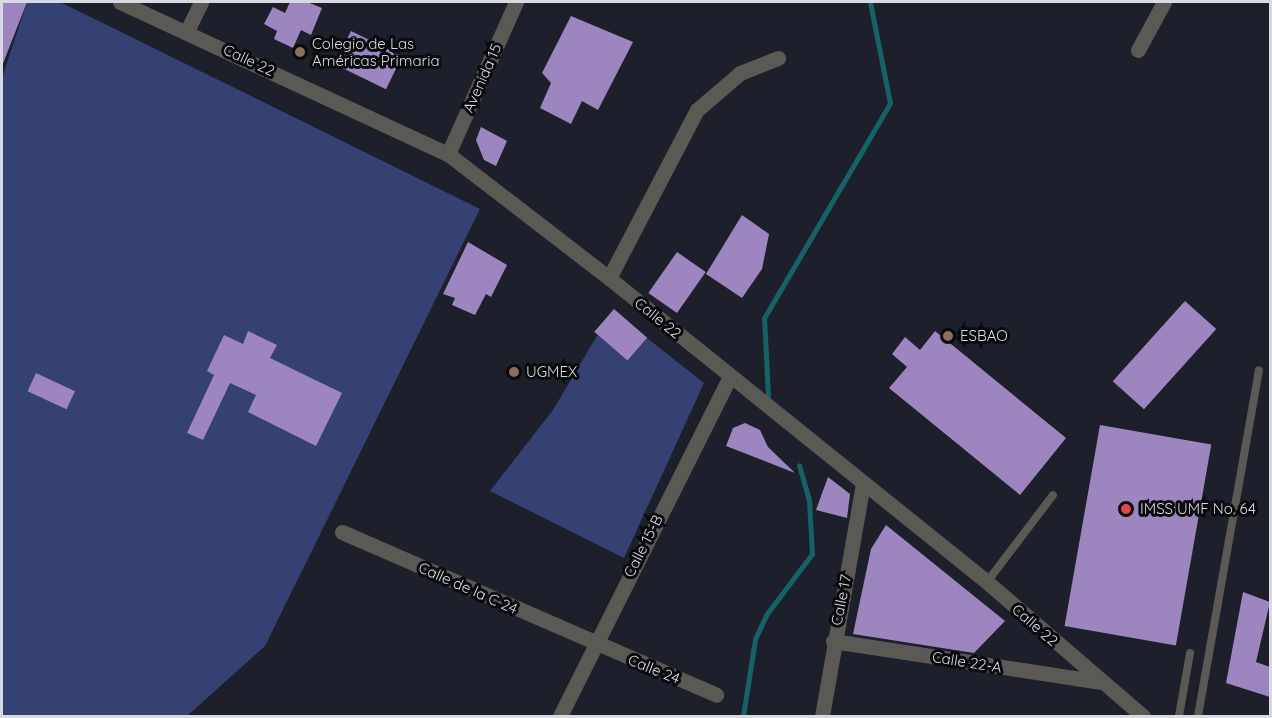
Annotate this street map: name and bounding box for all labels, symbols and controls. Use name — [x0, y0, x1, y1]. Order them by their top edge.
place label: Colegio de Las Américas Primaria — [312, 34, 440, 69]
street label: Calle 22 — [220, 40, 278, 80]
street label: Avenida 15 — [459, 41, 505, 115]
marker: Colegio de Las Américas Primaria — [293, 45, 307, 59]
street label: Calle 22 — [631, 294, 685, 342]
place label: ESBAO — [960, 327, 1008, 345]
marker: ESBAO — [941, 329, 955, 343]
place label: UGMEX — [526, 363, 577, 381]
marker: UGMEX — [507, 365, 521, 379]
marker: IMSS UMF No. 64 — [1117, 500, 1135, 518]
place label: IMSS UMF No. 64 — [1140, 500, 1256, 518]
street label: Calle 15-B — [620, 512, 666, 580]
street label: Calle de la C 24 — [416, 558, 520, 618]
street label: Calle 17 — [827, 573, 855, 627]
street label: Calle 22 — [1008, 600, 1062, 650]
street label: Calle 22-A — [931, 648, 1003, 676]
street label: Calle 24 — [626, 651, 682, 687]

